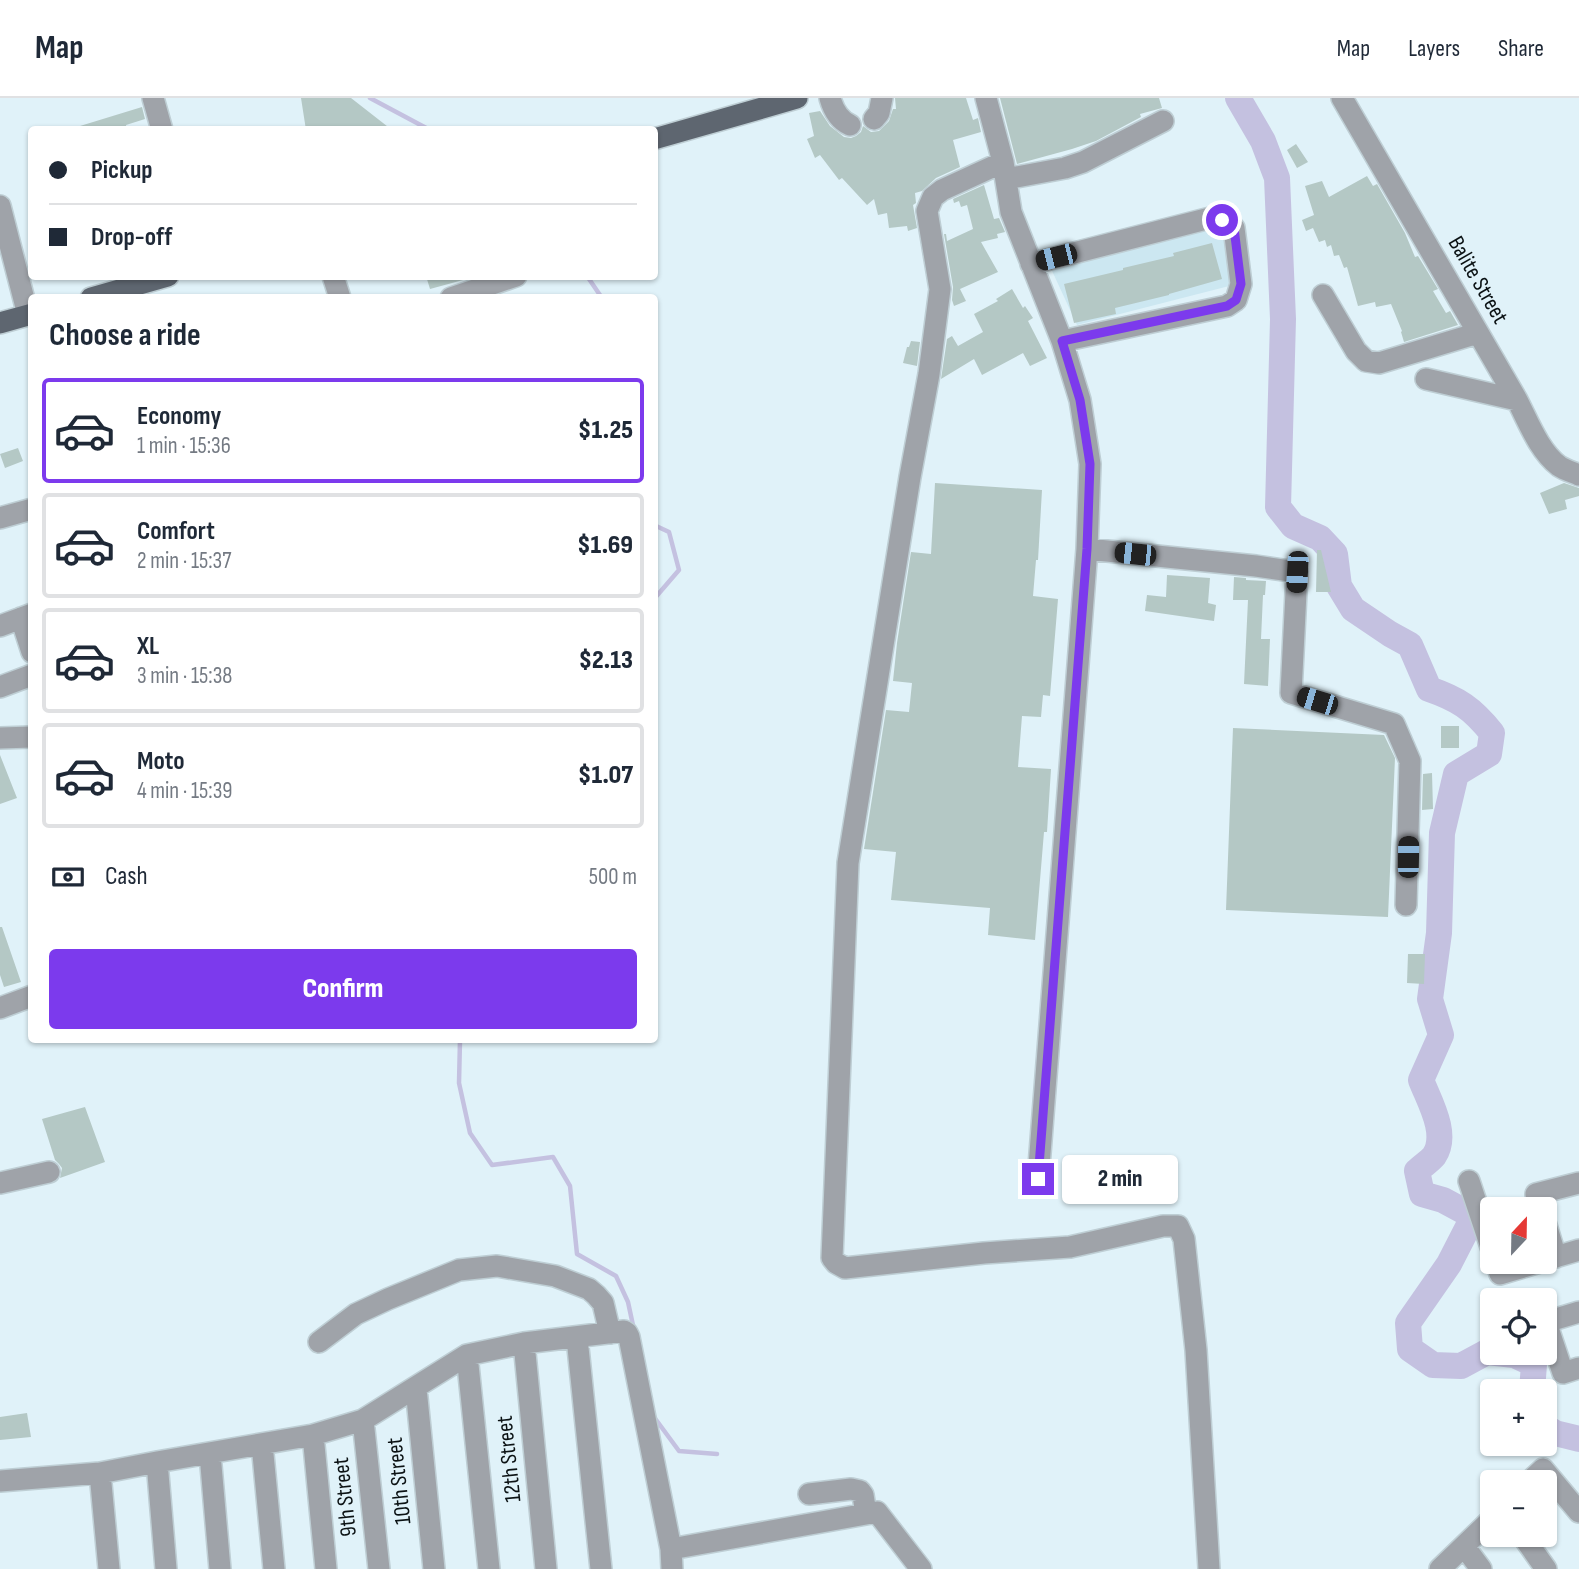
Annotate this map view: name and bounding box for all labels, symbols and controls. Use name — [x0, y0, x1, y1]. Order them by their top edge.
text: Map — [35, 28, 84, 68]
text: Map — [1337, 34, 1370, 63]
text: Layers — [1408, 34, 1460, 63]
text: Share — [1498, 34, 1544, 63]
text: Pickup — [91, 155, 153, 186]
route start — [1206, 204, 1238, 236]
text: Drop-off — [91, 222, 172, 253]
street label: Balite Street — [1442, 231, 1514, 329]
car — [1034, 242, 1079, 272]
text: Choose a ride — [49, 316, 201, 355]
icon: car — [53, 399, 116, 462]
text: Economy — [137, 401, 221, 432]
text: $1.25 — [578, 415, 633, 446]
text: 1 min · 15:36 — [137, 432, 231, 460]
icon: car — [53, 514, 116, 577]
text: Comfort — [137, 516, 215, 547]
text: $1.69 — [577, 530, 633, 561]
car — [1114, 541, 1157, 567]
text: 2 min · 15:37 — [137, 547, 231, 575]
car — [1286, 550, 1309, 594]
icon: car — [53, 629, 116, 692]
text: XL — [137, 631, 159, 662]
text: $2.13 — [579, 645, 633, 676]
text: 3 min · 15:38 — [137, 662, 232, 690]
car — [1294, 685, 1341, 717]
icon: car — [53, 744, 116, 807]
text: Moto — [137, 746, 185, 777]
text: $1.07 — [578, 760, 633, 791]
text: 4 min · 15:39 — [137, 777, 233, 805]
car — [1398, 836, 1419, 878]
icon: cash — [49, 858, 87, 896]
text: Cash — [105, 861, 148, 892]
text: 500 m — [589, 863, 637, 891]
button: Confirm — [49, 949, 637, 1029]
callout: 2 min — [1062, 1154, 1178, 1204]
route end — [1022, 1163, 1054, 1195]
text: 2 min — [1098, 1165, 1142, 1193]
north arrow — [1480, 1197, 1558, 1274]
map controls — [1480, 1197, 1557, 1547]
button: locate — [1480, 1288, 1557, 1365]
button: + — [1480, 1379, 1557, 1456]
street label: 12th Street — [491, 1414, 527, 1504]
street label: 10th Street — [381, 1436, 417, 1526]
street label: 9th Street — [327, 1456, 363, 1538]
button: − — [1480, 1470, 1557, 1547]

